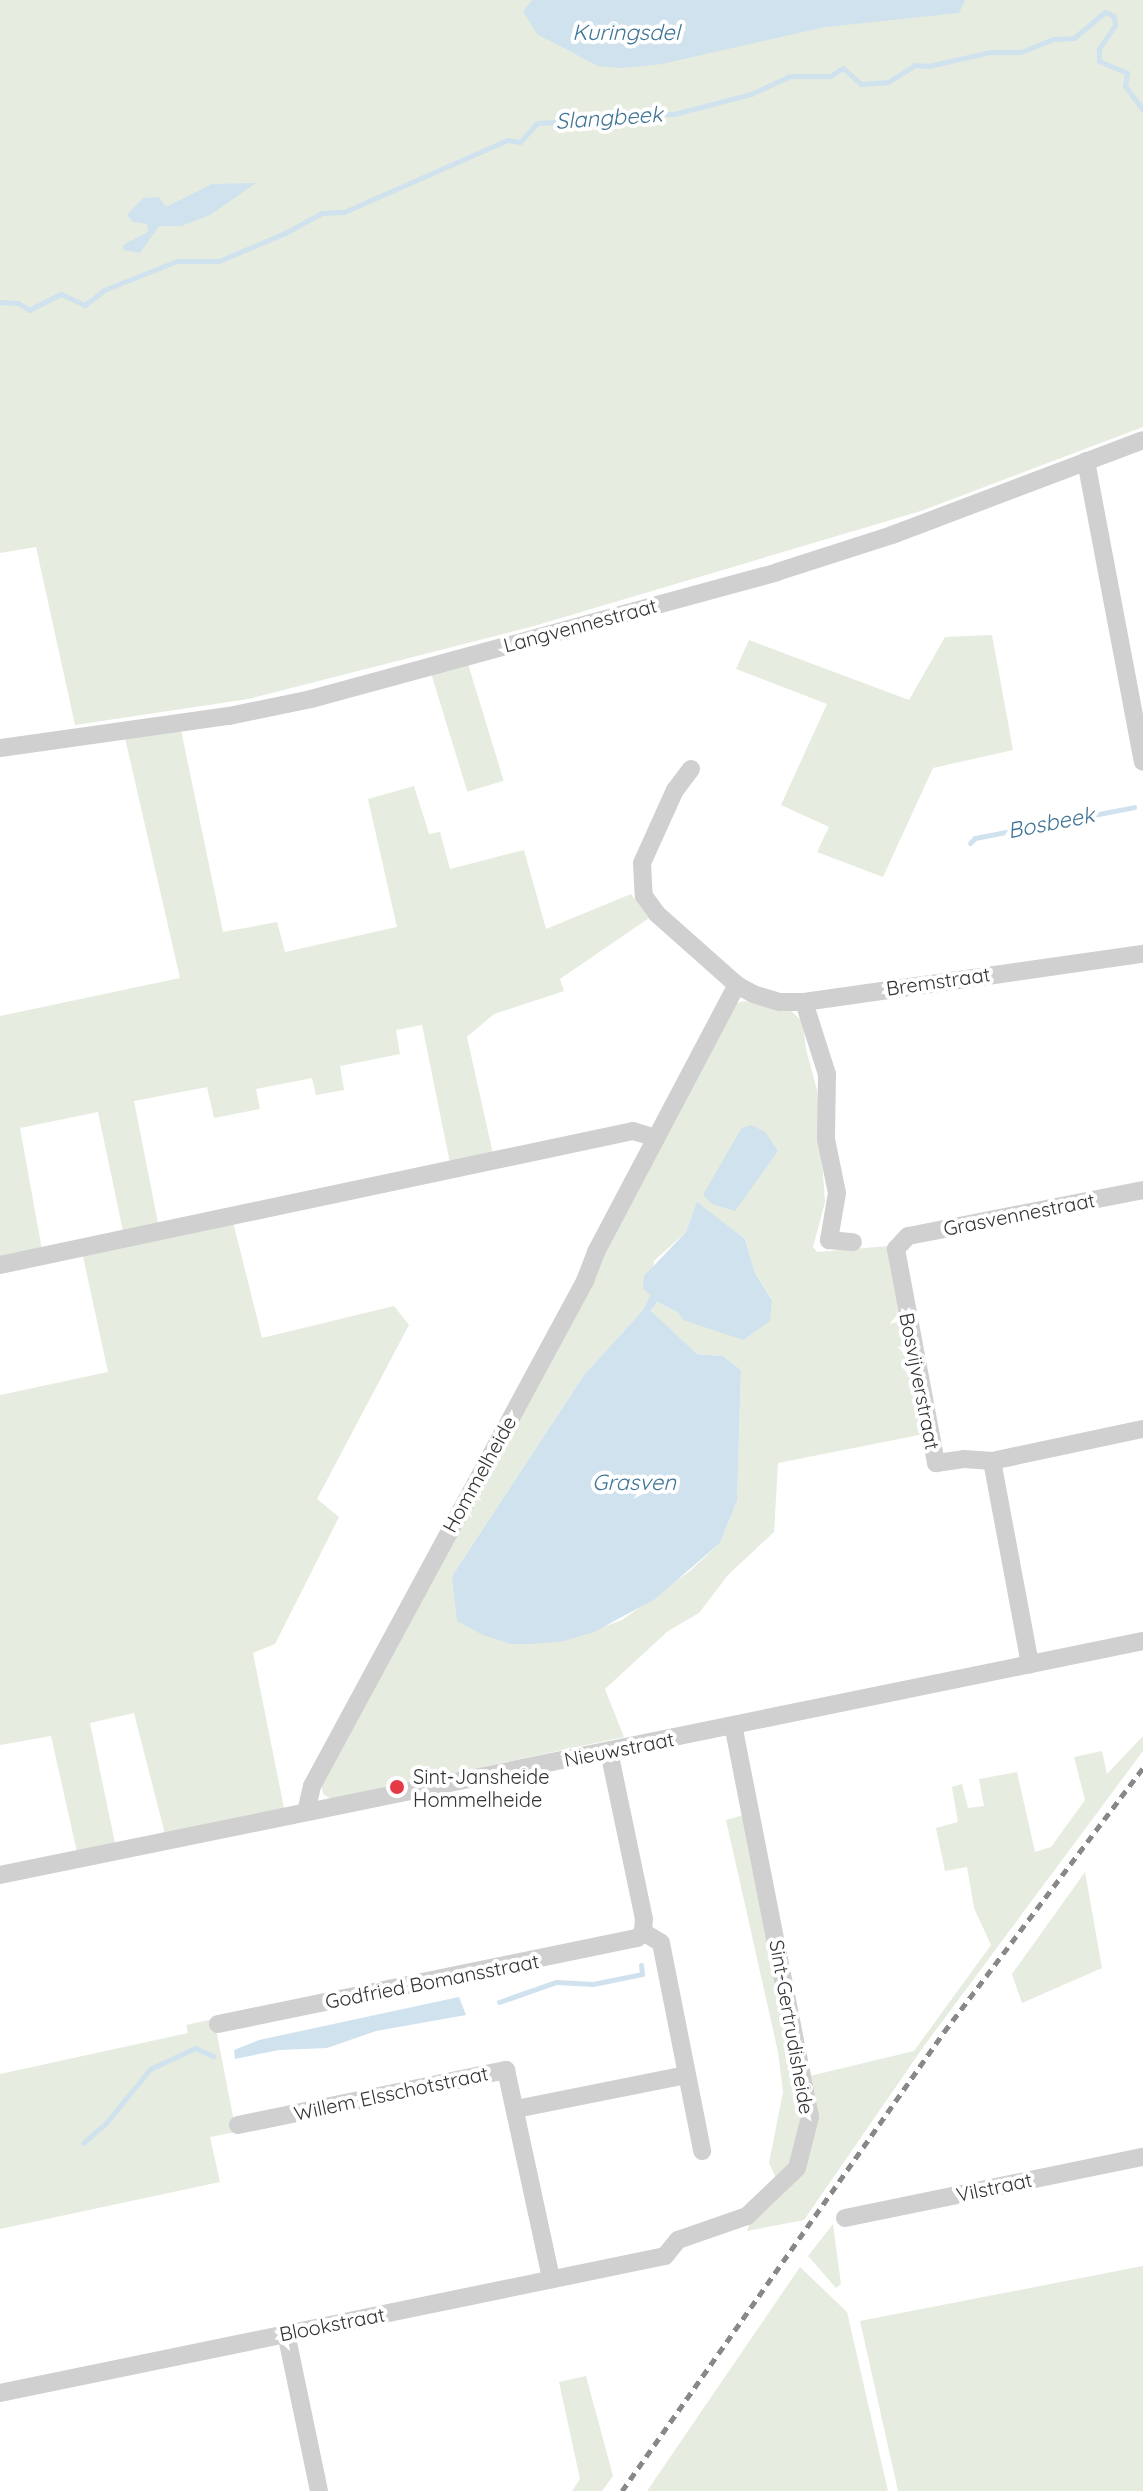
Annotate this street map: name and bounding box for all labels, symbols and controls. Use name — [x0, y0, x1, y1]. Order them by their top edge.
water label: Kuringsdel — [572, 20, 680, 46]
water label: Slangbeek — [555, 101, 663, 135]
street label: Langvennestraat — [501, 593, 659, 657]
water label: Bosbeek — [1005, 802, 1097, 844]
street label: Bremstraat — [885, 962, 991, 1000]
street label: Grasvennestraat — [941, 1188, 1097, 1240]
street label: Bosvijverstraat — [895, 1310, 945, 1452]
street label: Hommelheide — [437, 1412, 521, 1536]
water label: Grasven — [592, 1470, 676, 1496]
street label: Nieuwstraat — [562, 1727, 676, 1771]
place label: Sint-Jansheide Hommelheide — [413, 1764, 550, 1811]
marker: Sint-Jansheide Hommelheide — [388, 1778, 406, 1796]
street label: Sint-Gertrudisheide — [765, 1938, 819, 2116]
street label: Godfried Bomansstraat — [323, 1948, 541, 2014]
street label: Willem Elsschotstraat — [292, 2061, 490, 2125]
street label: Vilstraat — [954, 2167, 1034, 2207]
street label: Blookstraat — [277, 2302, 387, 2346]

